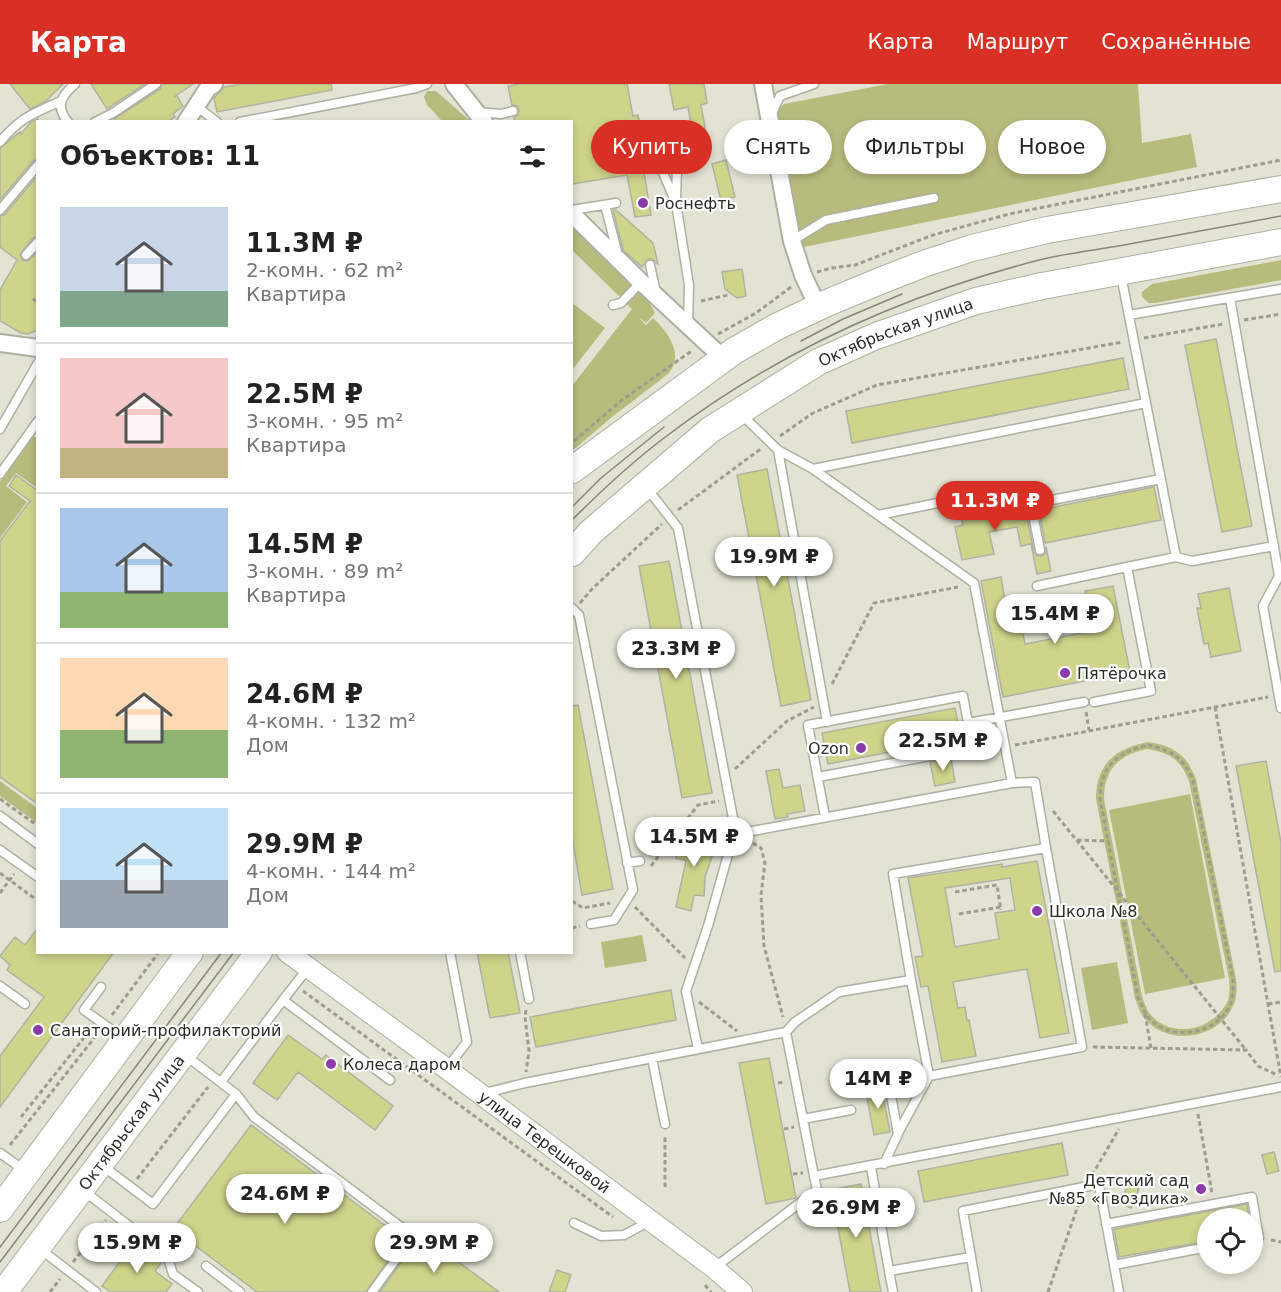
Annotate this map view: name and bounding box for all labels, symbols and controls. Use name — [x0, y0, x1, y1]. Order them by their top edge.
text: Карта — [30, 26, 127, 59]
text: Карта — [868, 30, 934, 54]
text: Маршрут — [967, 30, 1068, 54]
text: Сохранённые — [1101, 30, 1251, 54]
chip: Купить — [591, 120, 712, 174]
chip: Снять — [724, 120, 832, 174]
chip: Фильтры — [844, 120, 986, 174]
chip: Новое — [998, 120, 1106, 174]
icon: filters — [516, 140, 549, 173]
text: Объектов: 11 — [60, 141, 260, 171]
place label: Роснефть — [655, 194, 736, 213]
marker: Роснефть — [636, 196, 650, 210]
text: 11.3M ₽ — [246, 228, 363, 258]
icon: home — [108, 231, 180, 303]
text: 2-комн. · 62 m² — [246, 258, 403, 282]
text: Квартира — [246, 282, 347, 306]
street label: Октябрьская улица — [815, 293, 975, 370]
text: 22.5M ₽ — [246, 379, 363, 409]
icon: home — [108, 382, 180, 454]
text: 3-комн. · 95 m² — [246, 409, 403, 433]
text: Квартира — [246, 433, 347, 457]
pin: 11.3M ₽ — [940, 481, 1050, 532]
text: 11.3M ₽ — [950, 488, 1040, 512]
text: 14.5M ₽ — [246, 529, 363, 559]
icon: home — [108, 532, 180, 604]
pin: 19.9M ₽ — [719, 537, 829, 588]
text: 19.9M ₽ — [729, 544, 819, 568]
text: 3-комн. · 89 m² — [246, 559, 403, 583]
text: Квартира — [246, 583, 347, 607]
pin: 15.4M ₽ — [1000, 594, 1110, 645]
text: 15.4M ₽ — [1010, 601, 1100, 625]
pin: 23.3M ₽ — [621, 629, 731, 680]
text: 23.3M ₽ — [631, 636, 721, 660]
place label: Пятёрочка — [1077, 664, 1167, 683]
marker: Пятёрочка — [1058, 666, 1072, 680]
text: 24.6M ₽ — [246, 679, 363, 709]
icon: home — [108, 682, 180, 754]
text: 4-комн. · 132 m² — [246, 709, 416, 733]
pin: 22.5M ₽ — [888, 721, 998, 772]
text: 22.5M ₽ — [898, 728, 988, 752]
text: Дом — [246, 733, 289, 757]
place label: Ozon — [808, 739, 849, 758]
marker: Ozon — [854, 741, 868, 755]
pin: 14.5M ₽ — [639, 817, 749, 868]
text: 14.5M ₽ — [649, 824, 739, 848]
text: 29.9M ₽ — [246, 829, 363, 859]
icon: home — [108, 832, 180, 904]
text: 4-комн. · 144 m² — [246, 859, 416, 883]
text: Дом — [246, 883, 289, 907]
place label: Школа №8 — [1049, 902, 1138, 921]
marker: Школа №8 — [1030, 904, 1044, 918]
place label: Санаторий-профилакторий — [50, 1021, 281, 1040]
marker: Санаторий-профилакторий — [31, 1023, 45, 1037]
street label: Октябрьская улица — [74, 1051, 188, 1194]
place label: Колеса даром — [343, 1055, 461, 1074]
marker: Колеса даром — [324, 1057, 338, 1071]
pin: 14M ₽ — [836, 1059, 920, 1110]
text: 14M ₽ — [844, 1066, 912, 1090]
street label: улица Терешковой — [475, 1087, 614, 1197]
place label: Детский сад №85 «Гвоздика» — [1049, 1171, 1189, 1208]
pin: 24.6M ₽ — [230, 1174, 340, 1225]
text: 24.6M ₽ — [240, 1181, 330, 1205]
marker: Детский сад №85 «Гвоздика» — [1194, 1182, 1208, 1196]
pin: 26.9M ₽ — [801, 1188, 911, 1239]
text: 26.9M ₽ — [811, 1195, 901, 1219]
map controls — [1197, 1208, 1263, 1274]
button: locate — [1197, 1208, 1263, 1274]
pin: 15.9M ₽ — [82, 1223, 192, 1274]
pin: 29.9M ₽ — [379, 1223, 489, 1274]
text: 15.9M ₽ — [92, 1230, 182, 1254]
text: 29.9M ₽ — [389, 1230, 479, 1254]

